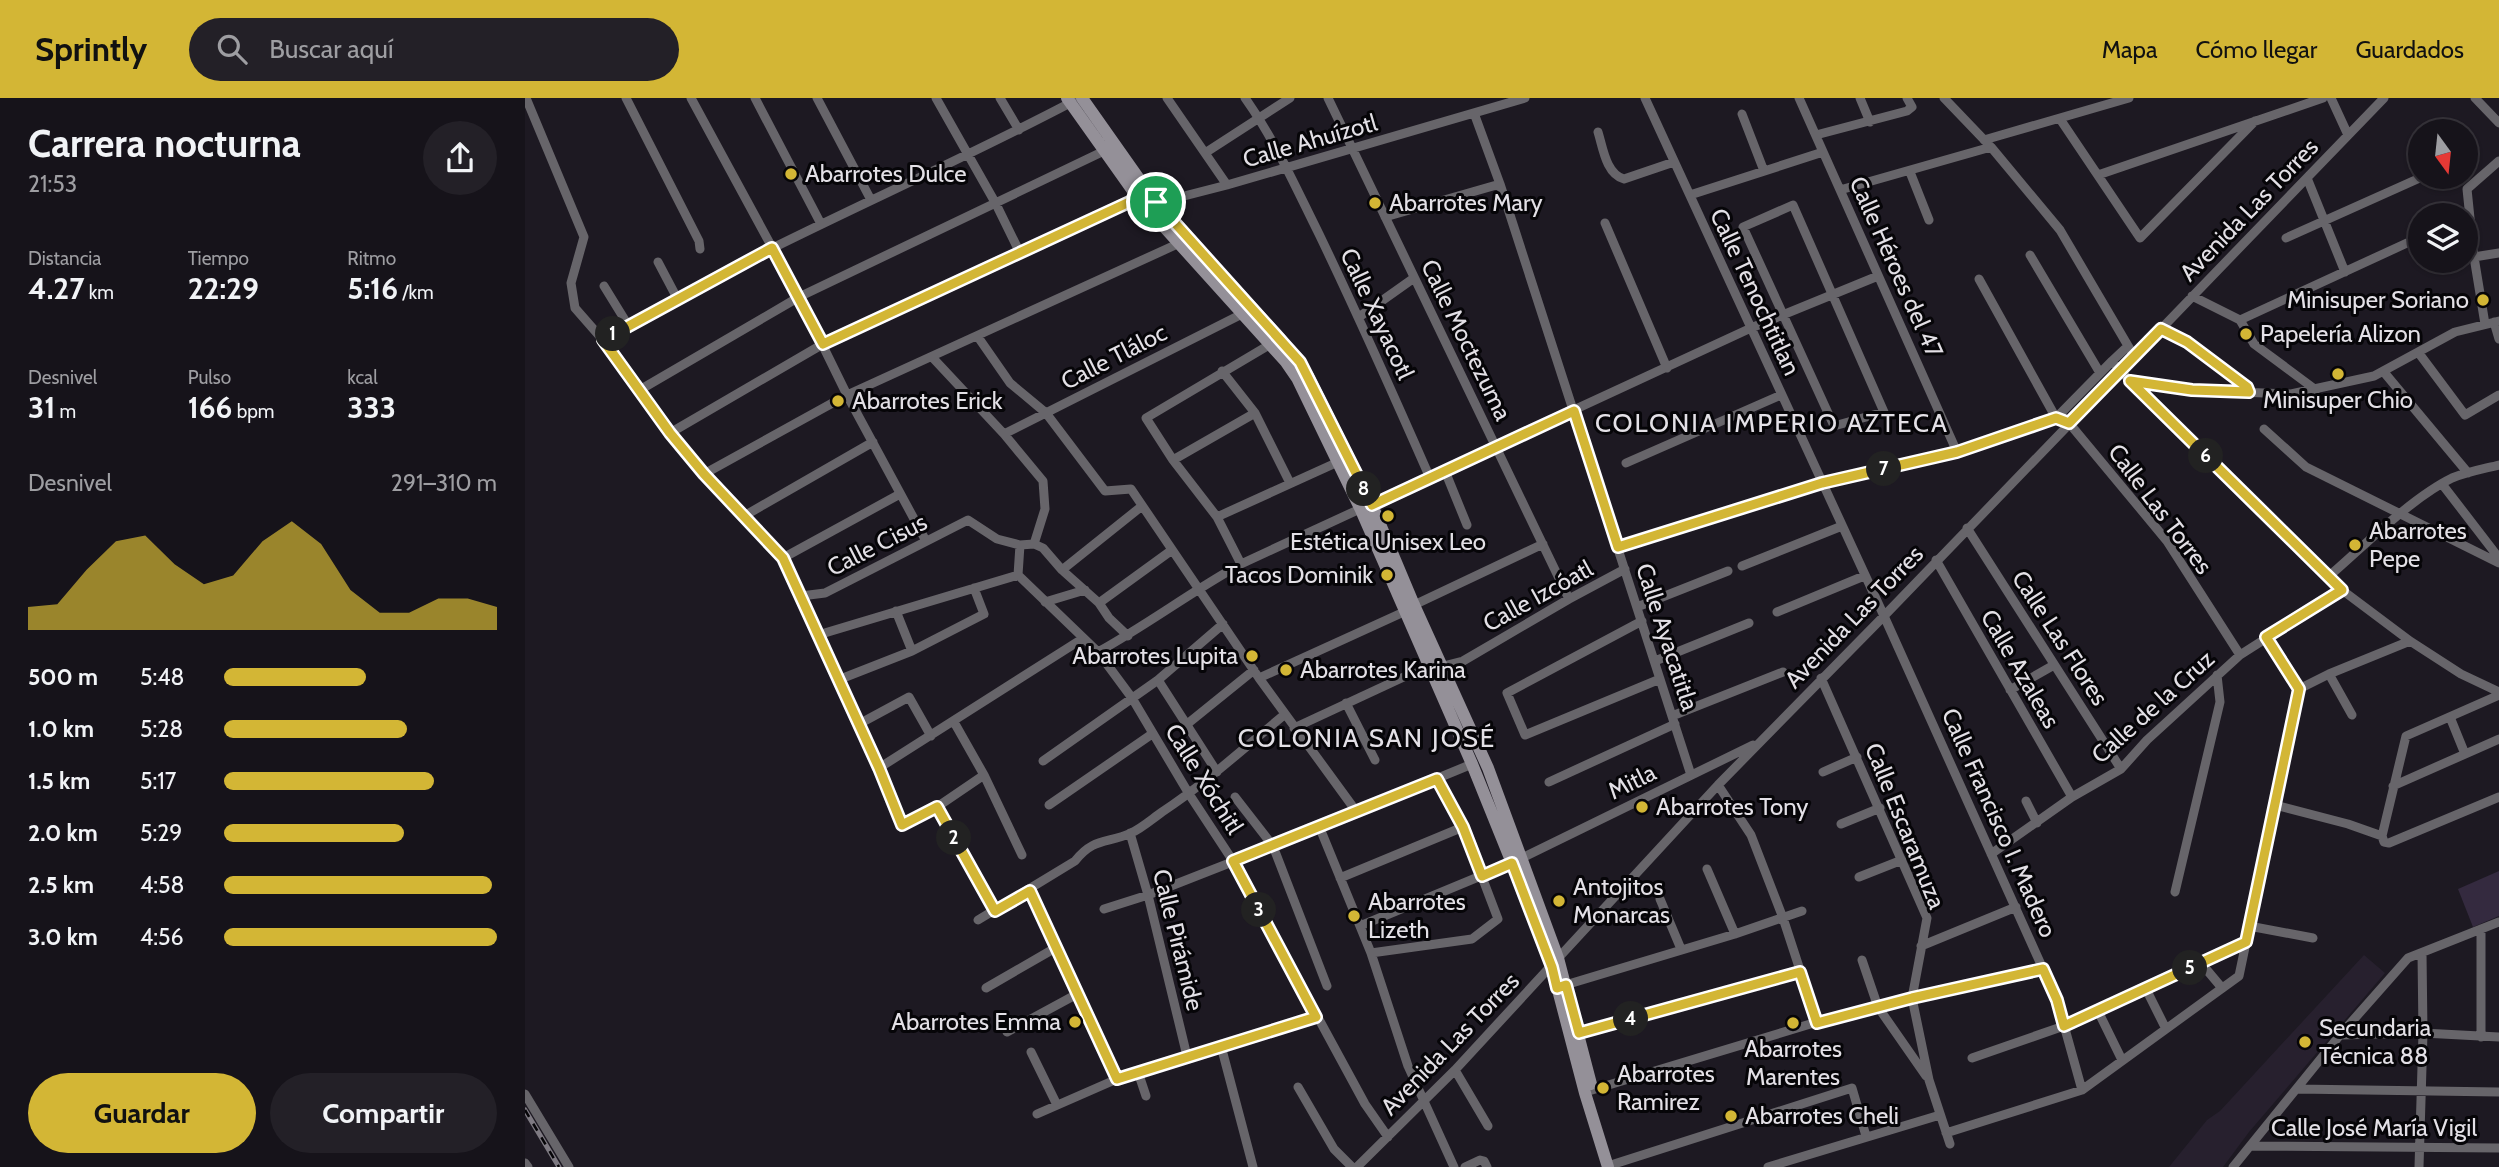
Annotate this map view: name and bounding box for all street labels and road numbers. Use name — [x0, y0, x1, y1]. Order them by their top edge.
street label: Calle Ahuízotl — [1239, 107, 1381, 174]
street label: Avenida Las Torres — [2173, 132, 2324, 287]
street label: Calle Héroes del 47 — [1844, 172, 1949, 362]
street label: Calle Tenochtitlan — [1704, 204, 1807, 380]
street label: Calle Xayacotl — [1334, 244, 1421, 384]
street label: Calle Moctezuma — [1415, 255, 1518, 425]
street label: Calle Tláloc — [1056, 318, 1172, 396]
street label: Calle Las Torres — [2102, 438, 2219, 579]
street label: Calle Cisus — [822, 507, 932, 582]
street label: Avenida Las Torres — [1778, 539, 1929, 694]
street label: Calle Izcóatl — [1478, 553, 1598, 638]
street label: Calle Ayacatitla — [1630, 560, 1705, 715]
street label: Calle Las Flores — [2006, 565, 2115, 711]
street label: Calle Azaleas — [1975, 604, 2066, 733]
street label: Calle de la Cruz — [2085, 644, 2220, 769]
street label: Calle Francisco I. Madero — [1936, 704, 2063, 942]
street label: Calle Xóchitl — [1159, 718, 1250, 840]
street label: Calle Escaramuza — [1859, 739, 1952, 913]
street label: Mitla — [1603, 757, 1661, 805]
street label: Calle Pirámide — [1147, 866, 1210, 1014]
street label: Avenida Las Torres — [1374, 966, 1525, 1121]
street label: Calle José María Vigil — [2271, 1113, 2477, 1142]

